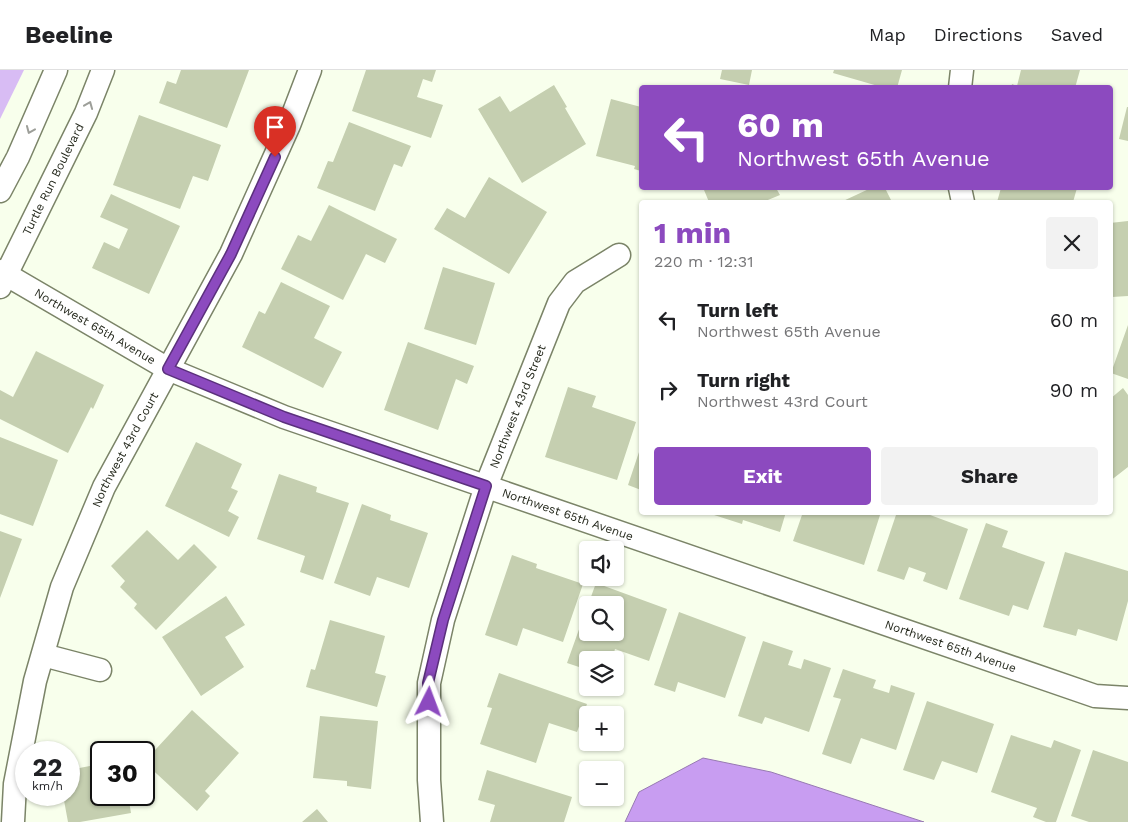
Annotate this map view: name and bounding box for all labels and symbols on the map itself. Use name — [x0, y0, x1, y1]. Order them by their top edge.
one-way arrow — [83, 101, 93, 110]
pin — [254, 106, 296, 157]
street label: Turtle Run Boulevard — [20, 121, 87, 238]
one-way arrow — [25, 125, 36, 134]
street label: Northwest 65th Avenue — [32, 286, 158, 367]
street label: Northwest 43rd Street — [487, 343, 549, 470]
street label: Northwest 43rd Court — [89, 390, 161, 509]
street label: Northwest 65th Avenue — [500, 486, 635, 544]
street label: Northwest 65th Avenue — [883, 617, 1018, 675]
position arrow — [402, 675, 454, 727]
speed limit sign: 30 — [90, 741, 155, 806]

